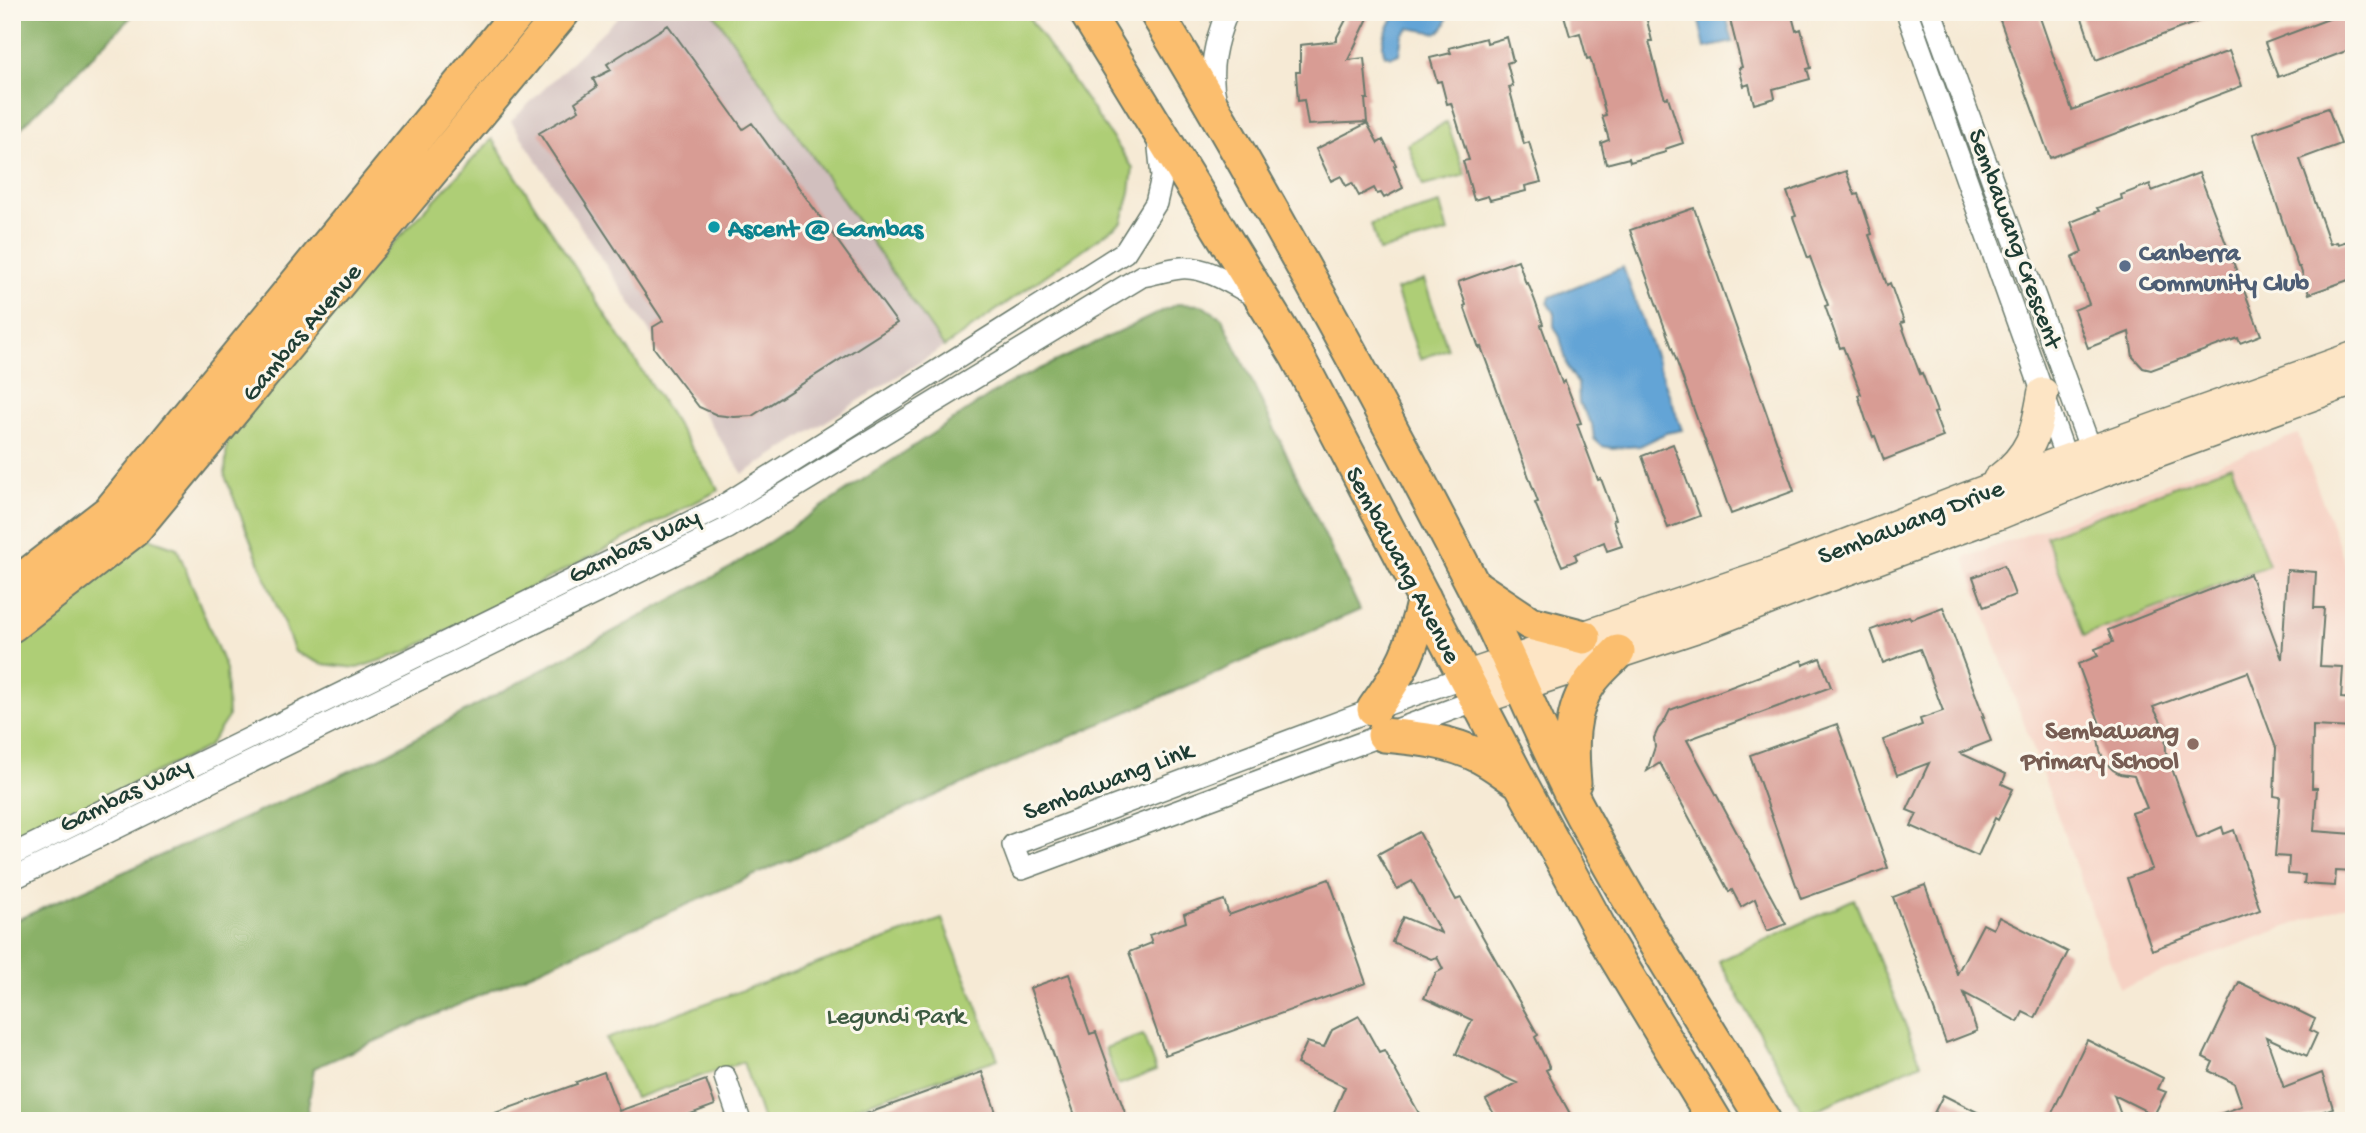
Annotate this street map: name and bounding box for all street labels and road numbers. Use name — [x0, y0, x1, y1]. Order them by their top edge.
street label: Sembawang Crescent — [1959, 125, 2068, 356]
street label: Gambas Avenue — [236, 258, 371, 409]
street label: Sembawang Avenue — [1336, 463, 1466, 670]
street label: Sembawang Drive — [1814, 474, 2010, 574]
street label: Gambas Way — [564, 503, 706, 593]
street label: Sembawang Link — [1019, 736, 1200, 830]
street label: Gambas Way — [55, 752, 197, 842]

